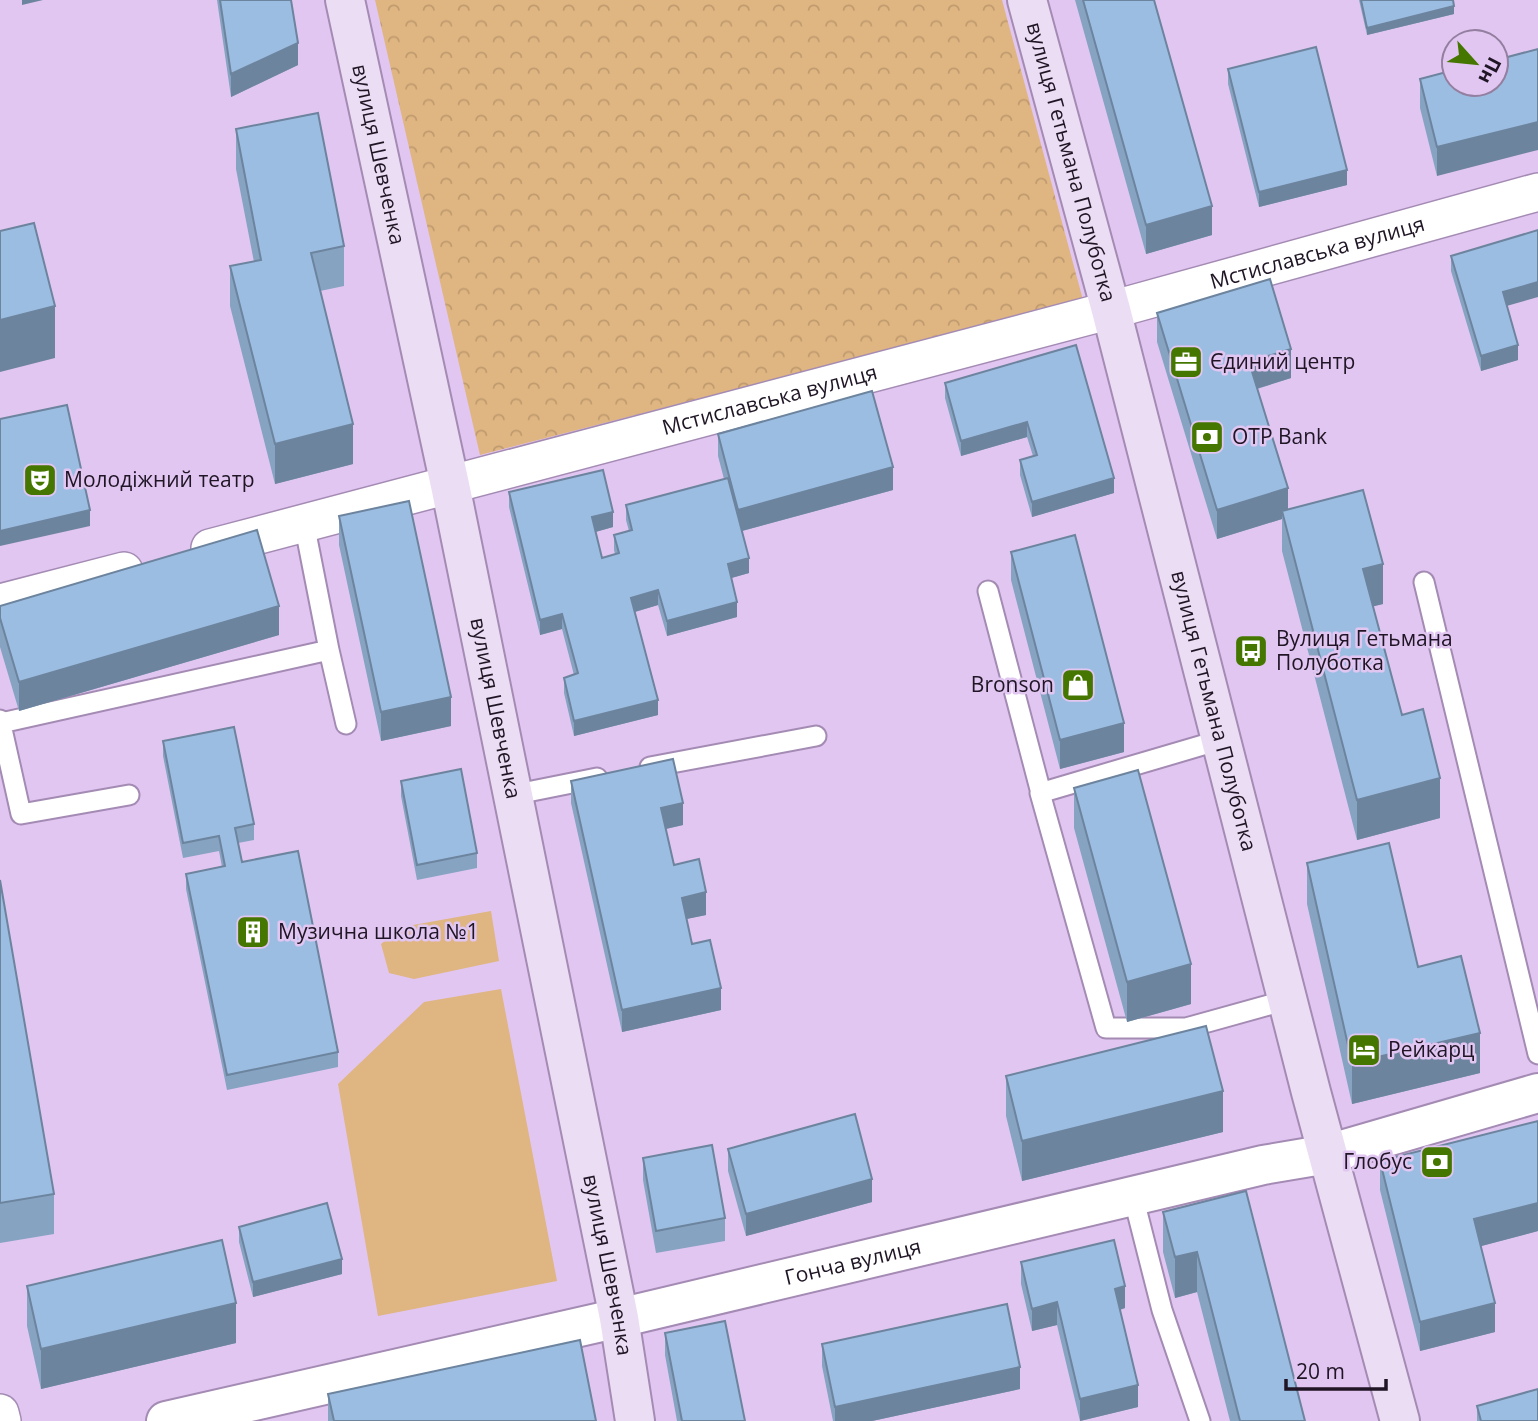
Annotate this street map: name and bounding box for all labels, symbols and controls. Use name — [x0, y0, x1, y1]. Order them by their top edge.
street label: вулиця Гетьмана Полуботка — [1021, 19, 1123, 305]
north arrow — [1440, 28, 1510, 98]
text: Пн — [1472, 53, 1508, 89]
street label: вулиця Шевченка — [346, 61, 413, 247]
street label: Мстиславська вулиця — [1207, 209, 1427, 295]
office icon: Єдиний центр — [1167, 343, 1205, 381]
place label: Єдиний центр — [1210, 347, 1355, 375]
street label: Мстиславська вулиця — [659, 357, 880, 441]
bank icon: OTP Bank — [1188, 418, 1226, 456]
place label: OTP Bank — [1232, 422, 1327, 450]
theatre icon: Молодіжний театр — [21, 461, 59, 499]
place label: Молодіжний театр — [64, 465, 255, 493]
street label: вулиця Гетьмана Полуботка — [1165, 567, 1264, 854]
street label: вулиця Шевченка — [464, 615, 528, 801]
place label: Вулиця Гетьмана Полуботка — [1276, 624, 1453, 676]
bus stop icon: Вулиця Гетьмана Полуботка — [1232, 632, 1270, 670]
shop icon: Bronson — [1059, 666, 1097, 704]
place label: Bronson — [971, 670, 1054, 698]
building icon: Музична школа №1 — [234, 913, 272, 951]
place label: Музична школа №1 — [278, 917, 479, 945]
hotel icon: Рейкарц — [1345, 1031, 1383, 1069]
place label: Рейкарц — [1388, 1035, 1474, 1063]
bank icon: Глобус — [1418, 1143, 1456, 1181]
place label: Глобус — [1343, 1147, 1412, 1175]
street label: вулиця Шевченка — [577, 1172, 640, 1357]
street label: Гонча вулиця — [782, 1232, 924, 1291]
scale bar — [1286, 1348, 1386, 1392]
text: 20 m — [1296, 1357, 1345, 1385]

